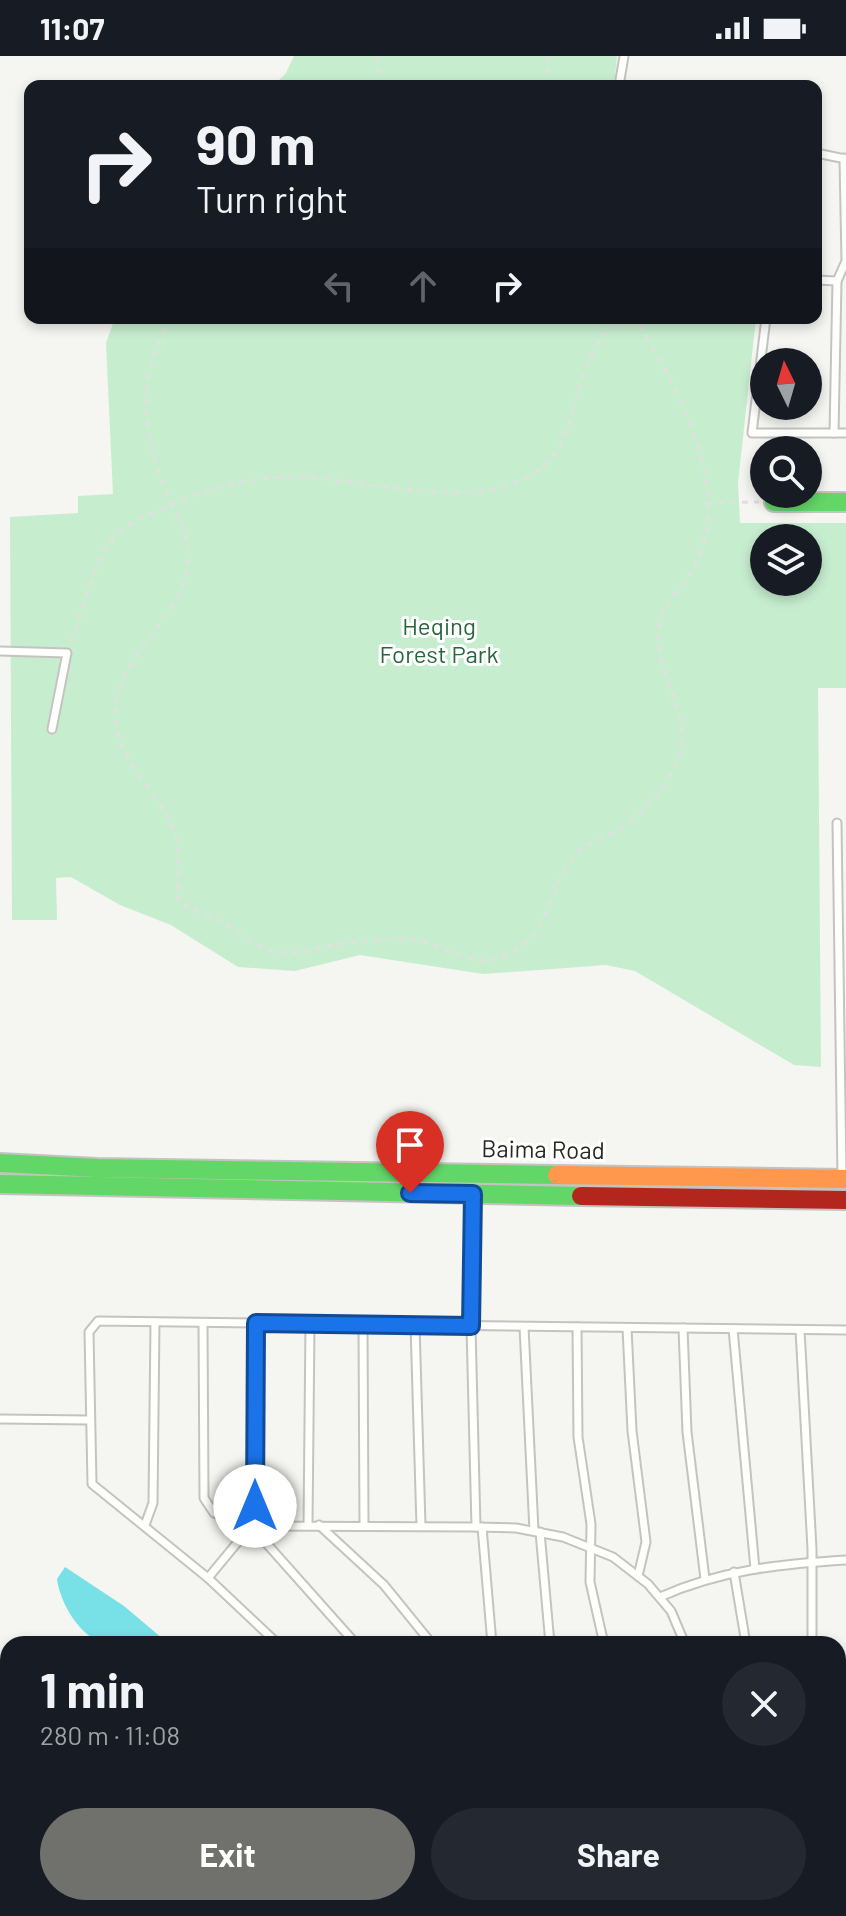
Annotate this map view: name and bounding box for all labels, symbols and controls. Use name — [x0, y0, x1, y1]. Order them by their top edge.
text: 11:07 — [40, 10, 104, 46]
text: 90 m — [196, 109, 316, 176]
icon: right — [64, 112, 168, 216]
text: Turn right — [196, 177, 348, 220]
icon: left — [317, 264, 361, 308]
icon: ahead — [401, 264, 445, 308]
icon: right — [485, 264, 529, 308]
north arrow — [750, 348, 822, 420]
map controls — [750, 348, 822, 596]
button: search — [750, 436, 822, 508]
button: layers — [750, 524, 822, 596]
park label: Heqing Forest Park — [379, 611, 499, 668]
pin — [376, 1111, 444, 1193]
icon: arrive — [388, 1123, 432, 1167]
street label: Baima Road — [481, 1133, 605, 1164]
position arrow — [213, 1464, 297, 1548]
text: 1 min — [40, 1660, 145, 1718]
button: close — [722, 1662, 806, 1746]
text: 280 m · 11:08 — [40, 1719, 180, 1750]
button: Exit — [40, 1808, 415, 1900]
button: Share — [431, 1808, 806, 1900]

